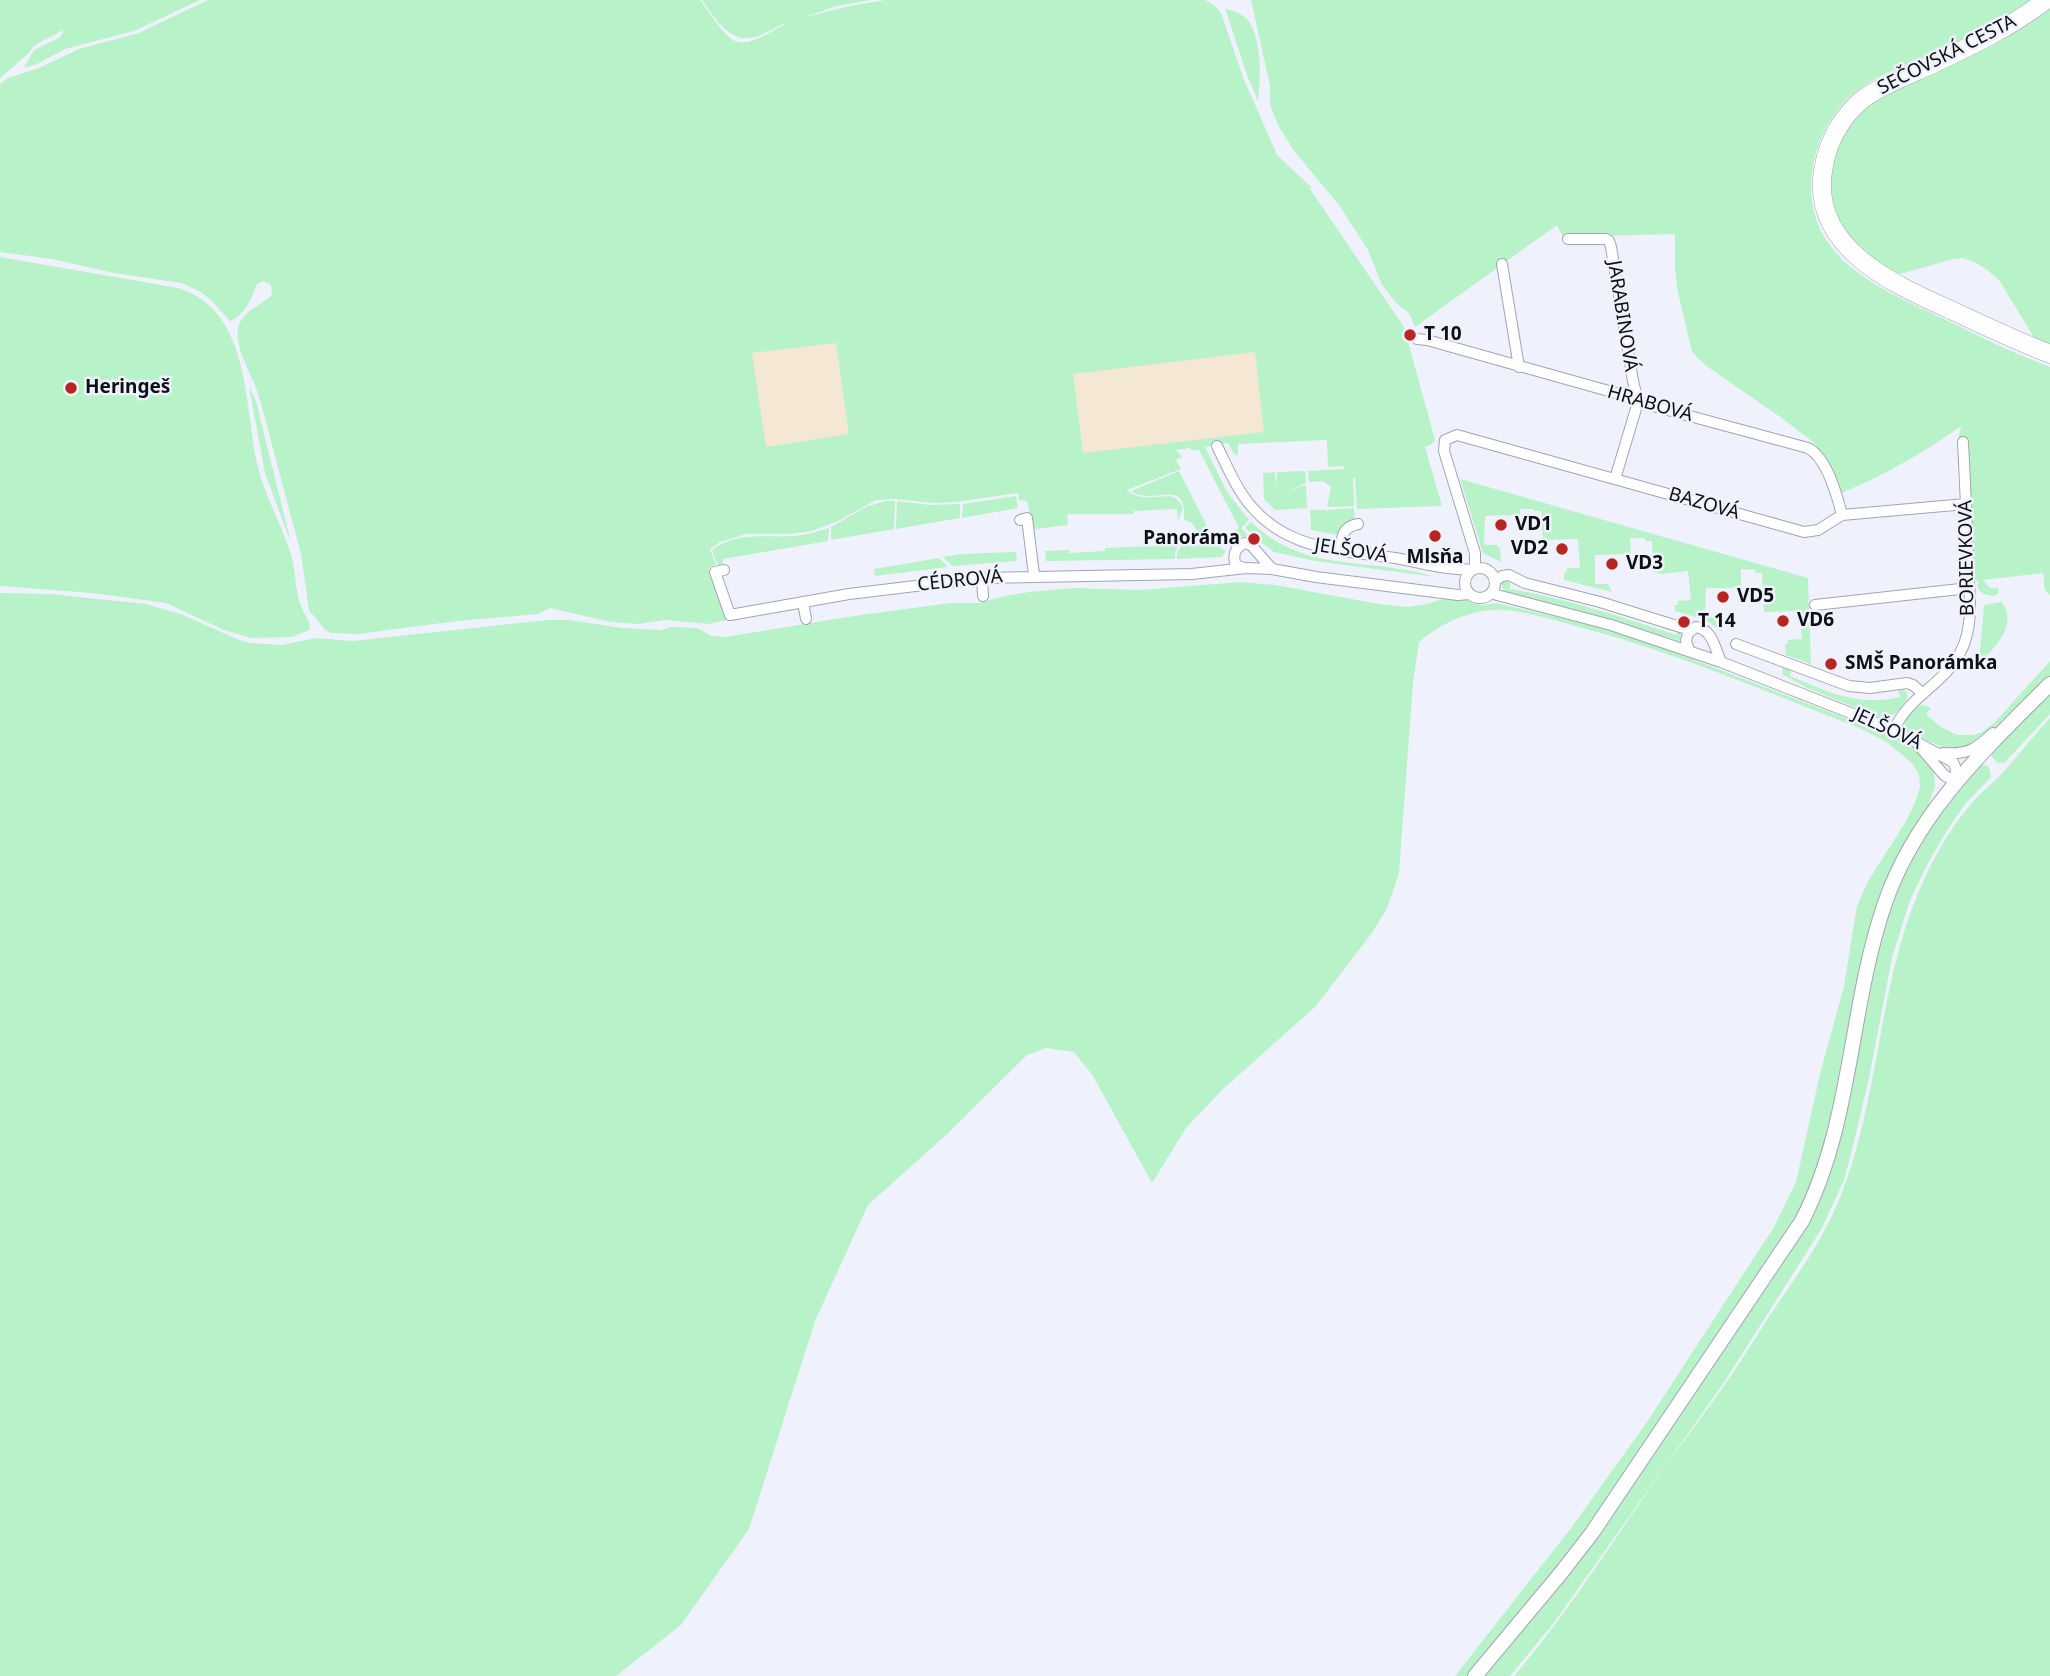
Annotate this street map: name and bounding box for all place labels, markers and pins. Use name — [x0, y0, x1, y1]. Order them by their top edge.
place label: T 10 — [1424, 324, 1462, 346]
marker: T 10 — [1402, 327, 1418, 343]
place label: Heringeš — [85, 377, 170, 399]
marker: Heringeš — [63, 380, 79, 396]
place label: VD1 — [1515, 514, 1552, 536]
marker: VD1 — [1493, 517, 1509, 533]
place label: Panoráma — [1143, 528, 1240, 550]
marker: Mlsňa — [1427, 528, 1443, 544]
marker: Panoráma — [1246, 531, 1262, 547]
place label: VD2 — [1511, 538, 1548, 560]
marker: VD2 — [1554, 541, 1570, 557]
place label: Mlsňa — [1407, 547, 1463, 569]
place label: VD3 — [1626, 553, 1663, 575]
marker: VD3 — [1604, 556, 1620, 572]
place label: VD5 — [1737, 586, 1774, 608]
marker: VD5 — [1715, 589, 1731, 605]
place label: VD6 — [1797, 610, 1834, 632]
place label: T 14 — [1698, 611, 1736, 633]
marker: VD6 — [1775, 613, 1791, 629]
marker: T 14 — [1676, 614, 1692, 630]
place label: SMŠ Panorámka — [1845, 653, 1997, 675]
marker: SMŠ Panorámka — [1823, 656, 1839, 672]

